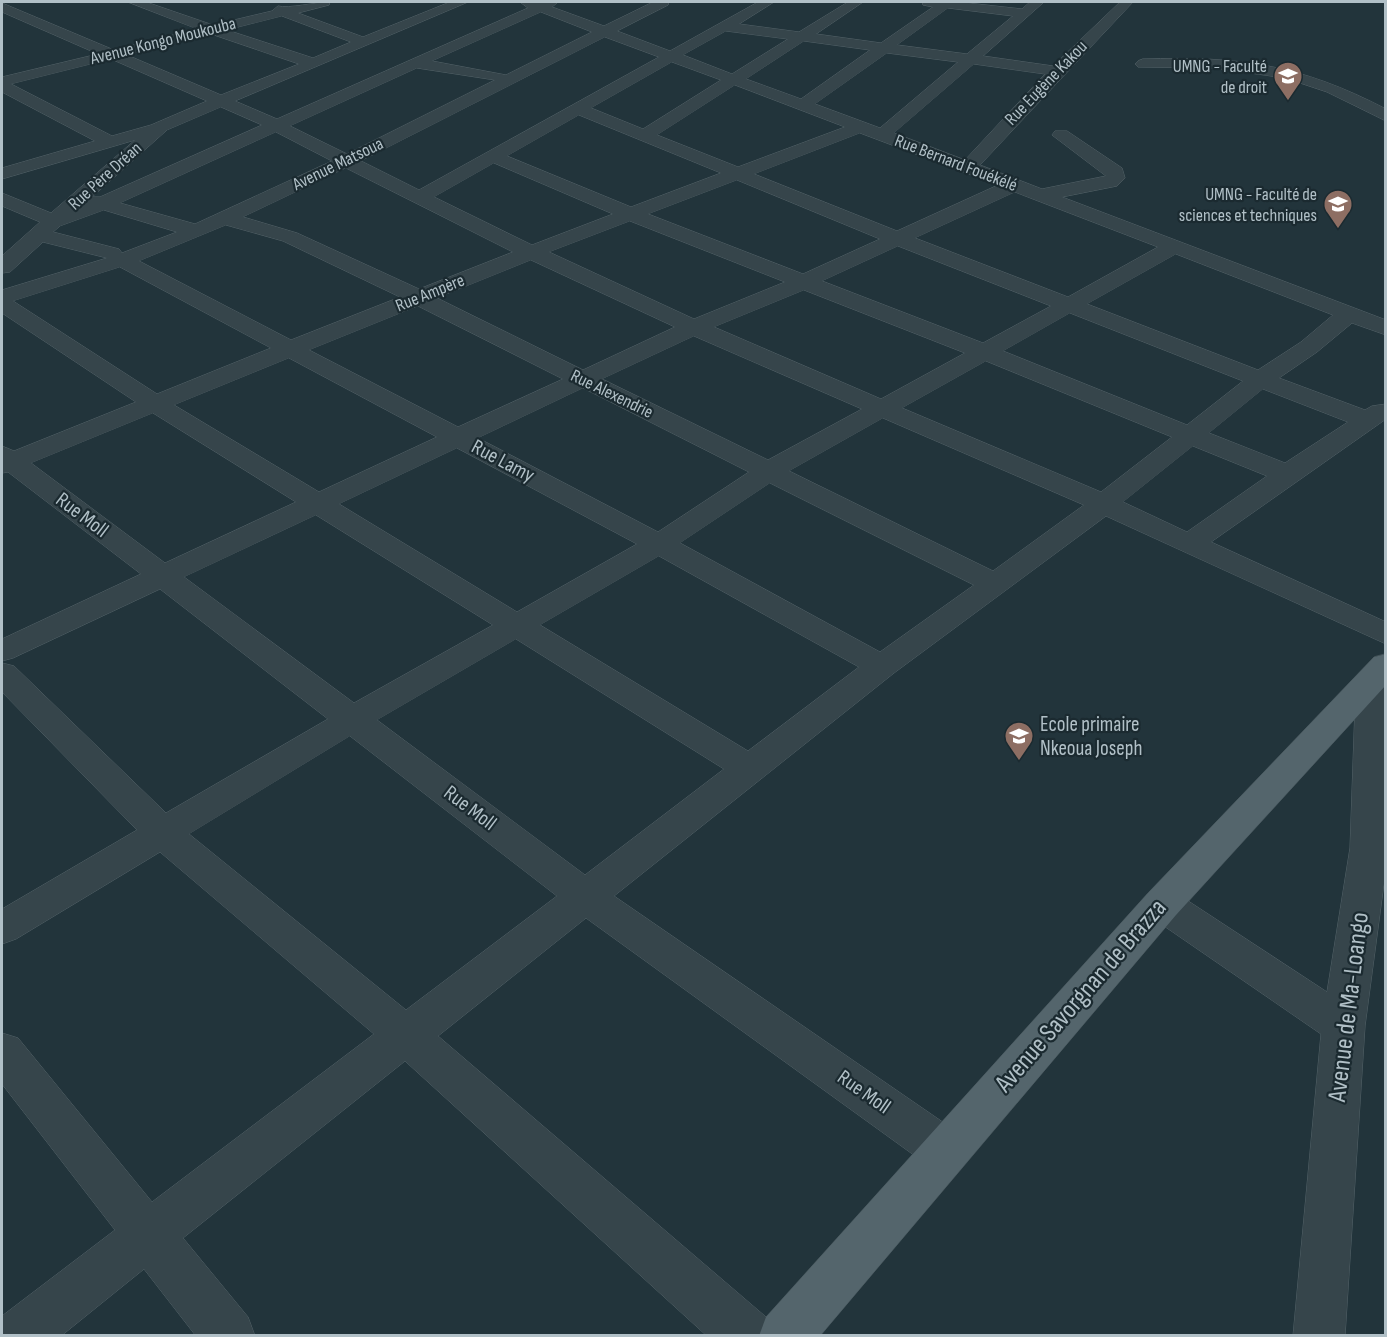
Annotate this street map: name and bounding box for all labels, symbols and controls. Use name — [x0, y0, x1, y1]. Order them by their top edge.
street label: Avenue Kongo Moukouba — [87, 13, 238, 69]
street label: Rue Eugène Kakou — [1000, 36, 1092, 130]
place label: UMNG - Faculté de droit — [1173, 56, 1268, 98]
school or university icon: UMNG - Faculté de droit — [1272, 60, 1304, 102]
street label: Rue Bernard Fouékélé — [892, 130, 1020, 196]
street label: Avenue Matsoua — [288, 133, 387, 195]
street label: Rue Père Dréan — [64, 138, 146, 214]
place label: UMNG - Faculté de sciences et techniques — [1179, 184, 1317, 226]
school or university icon: UMNG - Faculté de sciences et techniques — [1322, 188, 1354, 230]
street label: Rue Ampère — [393, 270, 467, 316]
street label: Rue Alexendrie — [567, 365, 657, 423]
street label: Rue Lamy — [467, 434, 539, 488]
street label: Rue Moll — [51, 487, 113, 543]
place label: Ecole primaire Nkeoua Joseph — [1040, 712, 1142, 761]
school or university icon: Ecole primaire Nkeoua Joseph — [1003, 720, 1035, 762]
street label: Rue Moll — [439, 780, 501, 836]
street label: Avenue Savorgnan de Brazza — [988, 893, 1173, 1100]
street label: Avenue de Ma-Loango — [1322, 911, 1376, 1104]
street label: Rue Moll — [833, 1065, 895, 1119]

